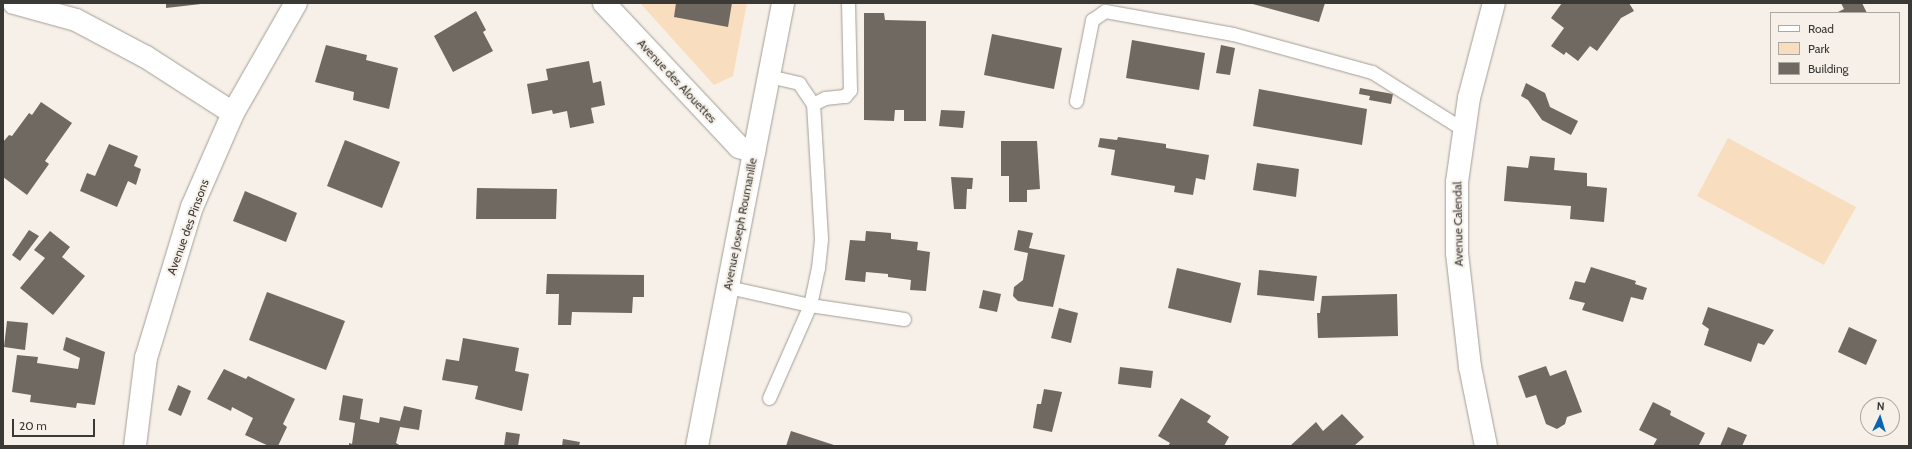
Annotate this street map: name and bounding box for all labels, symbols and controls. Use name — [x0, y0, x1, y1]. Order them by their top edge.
legend — [1770, 12, 1900, 84]
text: Road — [1808, 21, 1834, 36]
street label: Avenue des Alouettes — [634, 36, 720, 126]
text: Park — [1808, 41, 1830, 56]
text: Building — [1808, 61, 1849, 76]
street label: Avenue Joseph Roumanille — [720, 157, 760, 291]
street label: Avenue des Pinsons — [164, 177, 212, 277]
street label: Avenue Calendal — [1450, 181, 1466, 267]
north arrow — [1860, 397, 1900, 437]
text: N — [1876, 399, 1885, 413]
scale bar — [14, 411, 97, 437]
text: 20 m — [19, 418, 47, 433]

